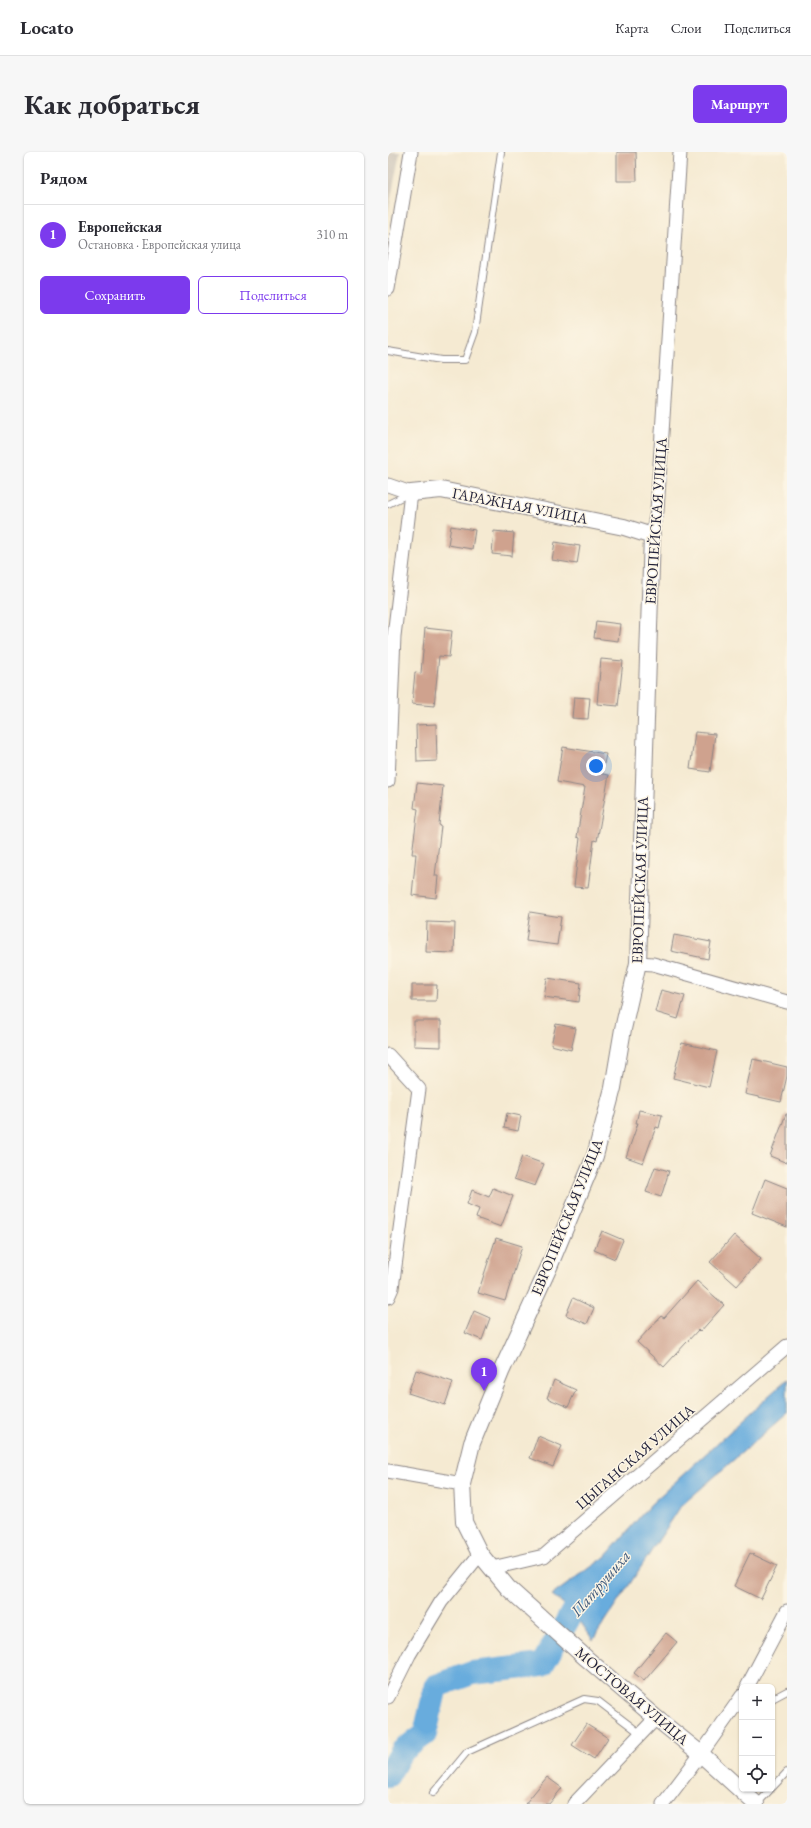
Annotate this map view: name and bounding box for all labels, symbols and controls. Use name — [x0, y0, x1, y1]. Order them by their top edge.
text: Locato — [20, 15, 74, 40]
text: Карта — [615, 19, 649, 37]
text: Слои — [671, 19, 702, 37]
text: Поделиться — [724, 19, 791, 37]
button: Маршрут — [693, 85, 787, 123]
text: Как добраться — [24, 86, 200, 122]
text: Рядом — [40, 167, 88, 189]
text: Европейская — [78, 217, 162, 236]
text: 1 — [50, 226, 56, 243]
text: 310 m — [317, 226, 348, 243]
text: Остановка · Европейская улица — [78, 236, 241, 253]
button: Сохранить — [40, 276, 190, 314]
button: Поделиться — [198, 276, 348, 314]
street label: ЕВРОПЕЙСКАЯ УЛИЦА — [640, 436, 671, 605]
street label: ГАРАЖНАЯ УЛИЦА — [451, 483, 590, 528]
your location — [586, 756, 606, 776]
street label: ЕВРОПЕЙСКАЯ УЛИЦА — [627, 795, 652, 964]
street label: ЕВРОПЕЙСКАЯ УЛИЦА — [526, 1135, 607, 1298]
pin: 1 — [471, 1358, 497, 1391]
street label: ЦЫГАНСКАЯ УЛИЦА — [571, 1400, 698, 1513]
water label: Патрушиха — [565, 1546, 635, 1621]
street label: МОСТОВАЯ УЛИЦА — [572, 1643, 693, 1749]
map controls — [739, 1684, 775, 1792]
button: + — [739, 1684, 775, 1720]
button: − — [739, 1720, 775, 1756]
button: locate — [739, 1756, 775, 1792]

